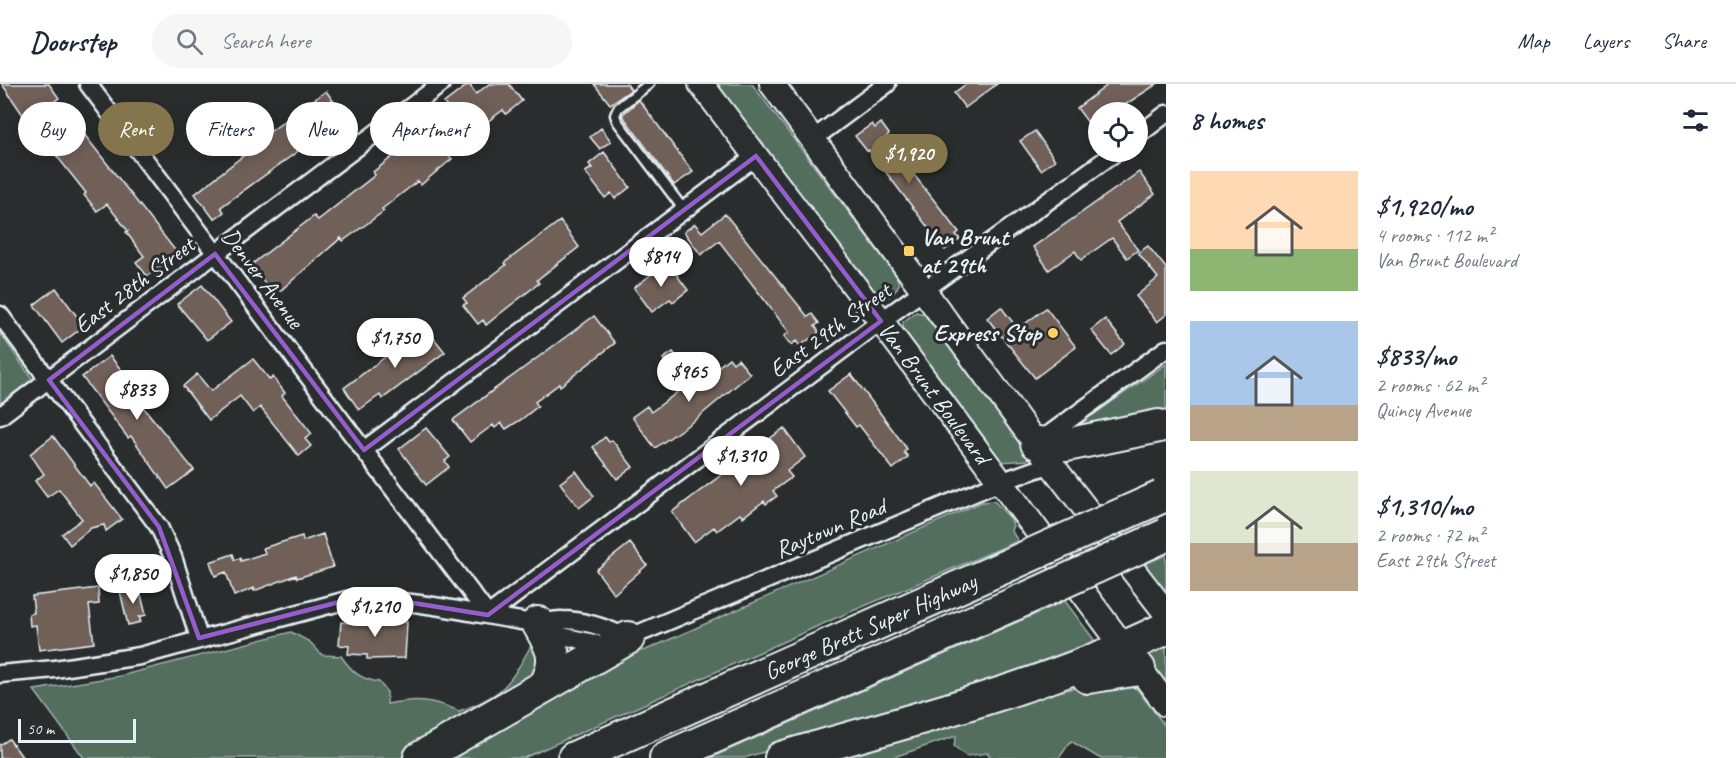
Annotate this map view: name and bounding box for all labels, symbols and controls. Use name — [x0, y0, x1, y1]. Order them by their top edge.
search box — [152, 14, 572, 68]
text: Doorstep — [30, 24, 116, 59]
icon: search — [173, 25, 206, 58]
text: Search here — [221, 27, 311, 55]
text: Map — [1517, 28, 1550, 54]
text: Layers — [1583, 28, 1629, 54]
text: Share — [1662, 28, 1706, 54]
chip: Buy — [18, 102, 86, 156]
chip: Rent — [98, 102, 174, 156]
chip: Filters — [186, 102, 274, 156]
chip: New — [286, 102, 358, 156]
chip: Apartment — [370, 102, 490, 156]
map controls — [1088, 102, 1148, 162]
button: locate — [1088, 102, 1148, 162]
text: 8 homes — [1190, 104, 1263, 137]
icon: filters — [1679, 104, 1712, 137]
pin: $1,920 — [860, 134, 958, 185]
text: $1,920 — [885, 141, 933, 166]
text: $1,920/mo — [1376, 190, 1473, 223]
icon: home — [1238, 195, 1310, 267]
street label: Denver Avenue — [215, 222, 312, 336]
place label: Van Brunt at 29th — [921, 222, 1011, 280]
text: 4 rooms · 112 m² — [1376, 223, 1493, 248]
street label: East 28th Street — [68, 229, 202, 340]
pin: $814 — [625, 237, 697, 288]
text: $814 — [643, 244, 679, 269]
marker: Van Brunt at 29th — [902, 244, 916, 258]
text: Van Brunt Boulevard — [1376, 248, 1517, 273]
street label: East 29th Street — [763, 275, 898, 384]
street label: Van Brunt Boulevard — [872, 316, 999, 473]
pin: $1,750 — [346, 318, 444, 369]
place label: Express Stop — [934, 318, 1043, 348]
text: $1,750 — [371, 325, 419, 350]
marker: Express Stop — [1046, 326, 1060, 340]
text: $833/mo — [1376, 340, 1456, 373]
icon: home — [1238, 345, 1310, 417]
pin: $965 — [653, 352, 725, 403]
text: $965 — [671, 359, 707, 384]
pin: $833 — [101, 370, 173, 421]
text: 2 rooms · 62 m² — [1376, 373, 1484, 398]
text: $833 — [119, 377, 155, 402]
text: Quincy Avenue — [1376, 398, 1471, 423]
pin: $1,310 — [692, 436, 790, 487]
text: $1,310 — [717, 443, 765, 468]
street label: Raytown Road — [770, 490, 893, 565]
text: $1,310/mo — [1376, 490, 1473, 523]
icon: home — [1238, 495, 1310, 567]
text: 2 rooms · 72 m² — [1376, 523, 1484, 548]
text: East 29th Street — [1376, 548, 1495, 573]
pin: $1,850 — [84, 554, 182, 605]
text: $1,850 — [109, 561, 157, 586]
street label: George Brett Super Highway — [759, 566, 983, 687]
pin: $1,210 — [326, 587, 424, 638]
text: $1,210 — [351, 594, 399, 619]
scale bar — [18, 716, 136, 744]
text: 50 m — [27, 719, 54, 739]

